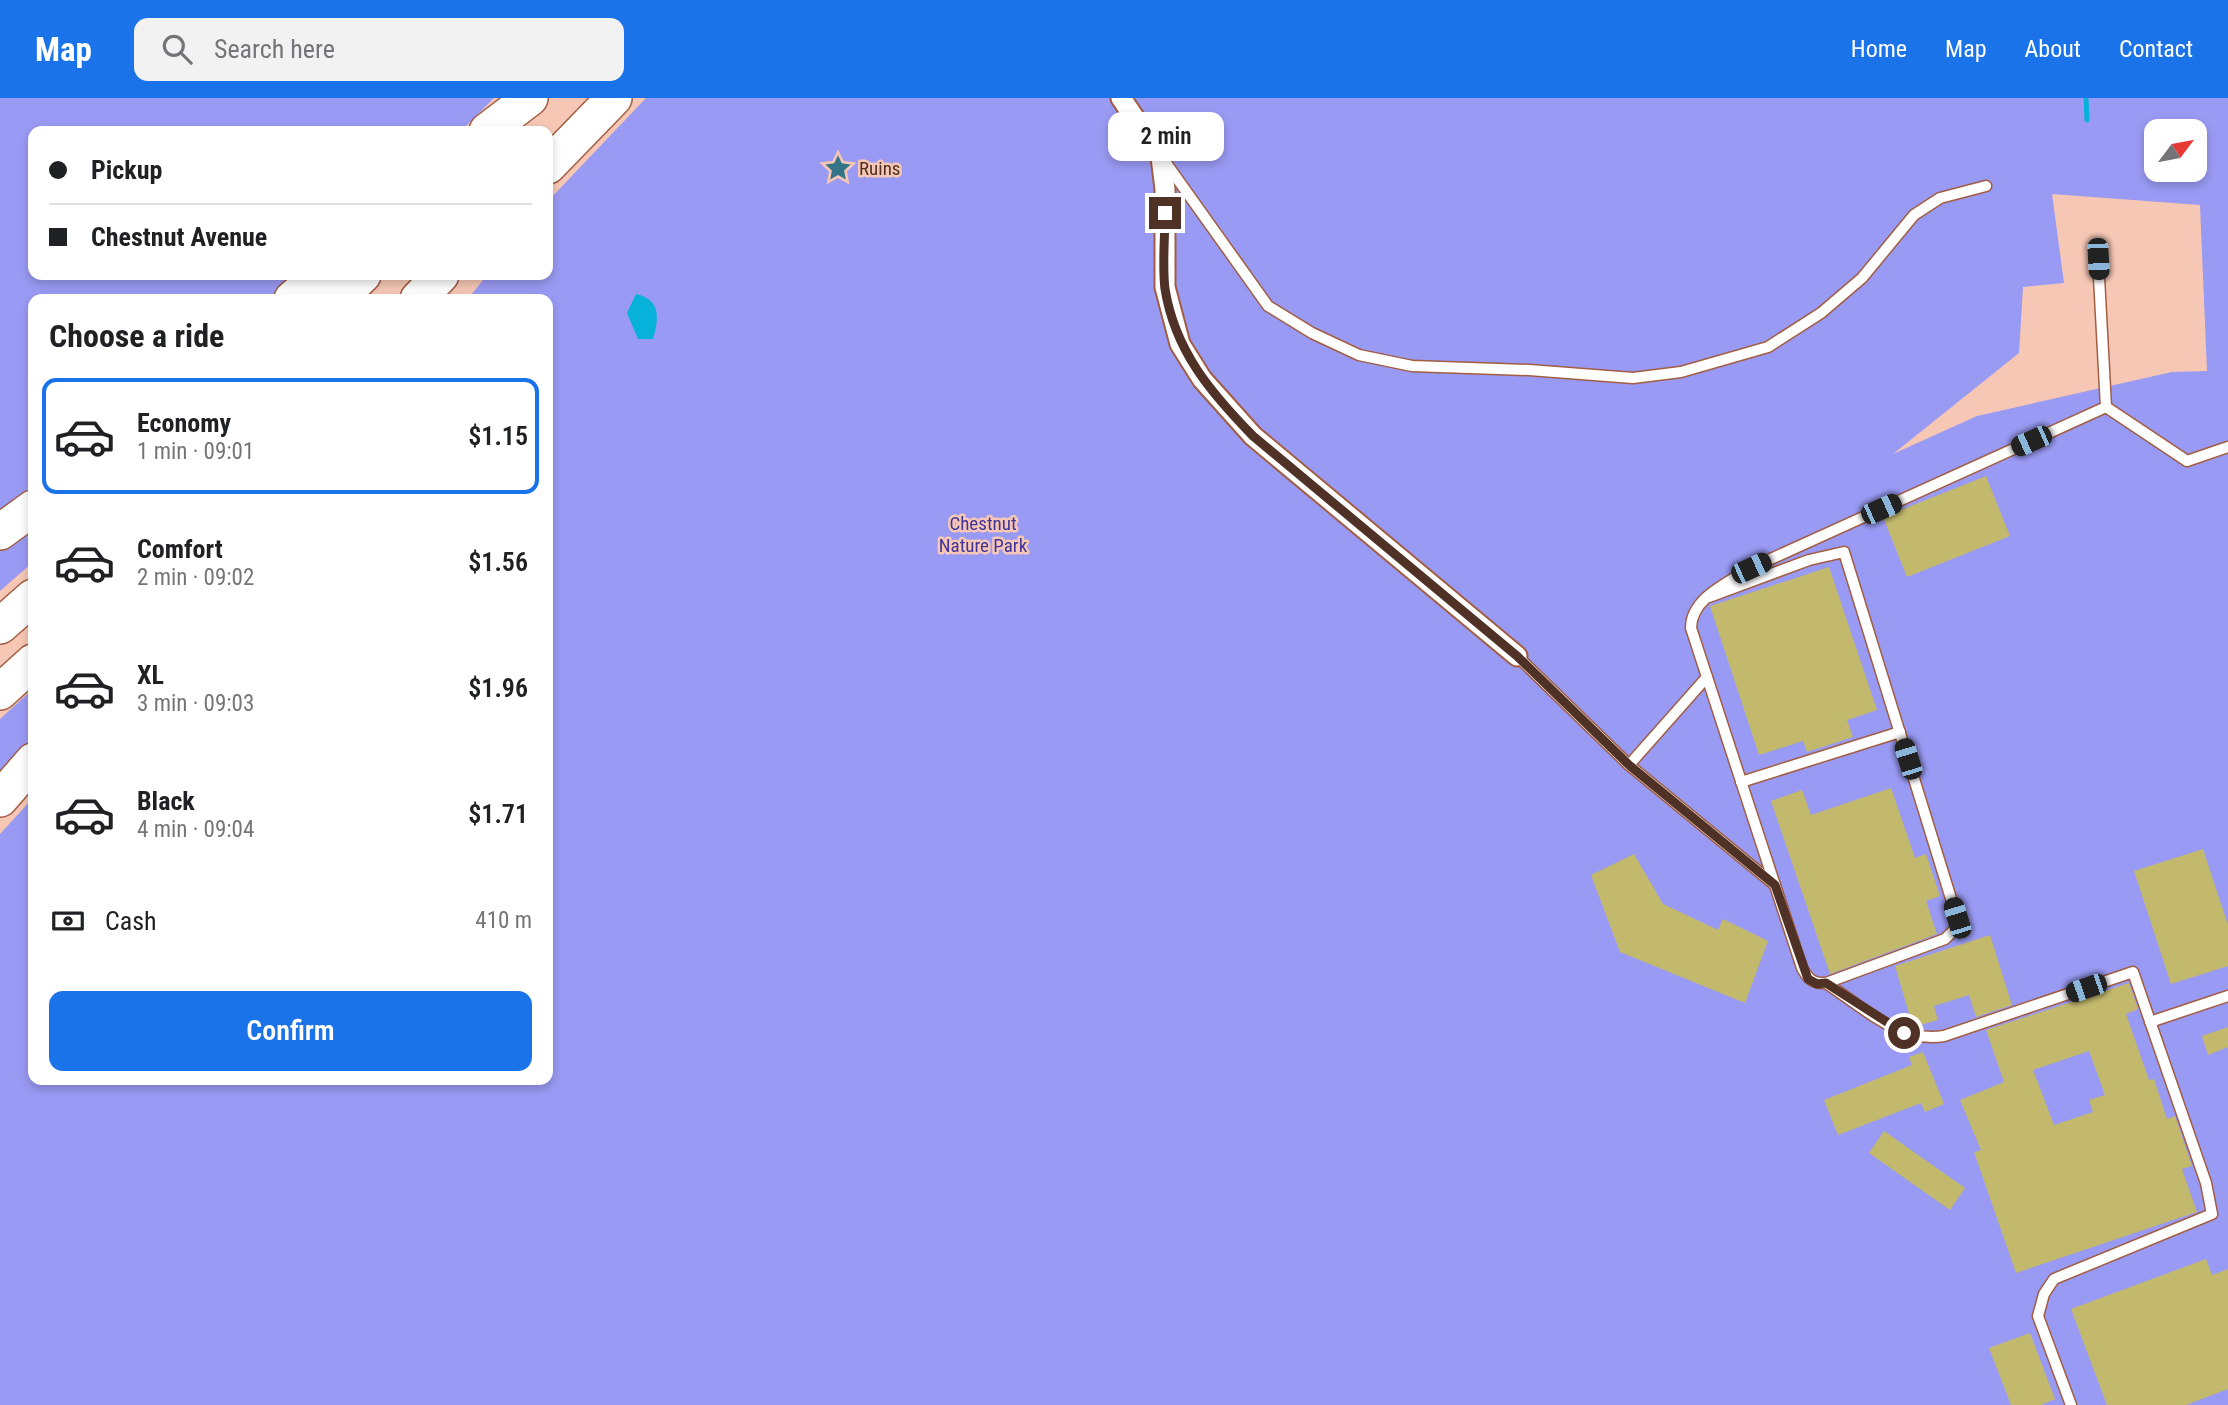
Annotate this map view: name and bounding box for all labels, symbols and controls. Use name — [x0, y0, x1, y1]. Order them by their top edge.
search box — [134, 18, 624, 81]
text: Map — [35, 30, 92, 69]
icon: search — [158, 30, 196, 68]
text: Search here — [214, 34, 335, 64]
text: Home — [1851, 35, 1907, 63]
text: Map — [1945, 35, 1987, 63]
text: About — [2025, 35, 2081, 63]
text: Contact — [2119, 35, 2193, 63]
callout: 2 min — [1107, 111, 1223, 160]
north arrow — [2144, 119, 2207, 182]
map controls — [2144, 119, 2207, 182]
text: 2 min — [1141, 123, 1191, 150]
place icon: Ruins — [823, 153, 853, 183]
text: Pickup — [91, 155, 162, 185]
place label: Ruins — [859, 157, 901, 180]
route end — [1149, 197, 1181, 229]
text: Chestnut Avenue — [91, 222, 267, 252]
car — [2087, 237, 2110, 281]
text: Choose a ride — [49, 317, 224, 355]
icon: car — [53, 405, 116, 468]
text: Economy — [137, 408, 231, 438]
text: $1.15 — [468, 421, 528, 451]
car — [2008, 423, 2055, 459]
text: 1 min · 09:01 — [137, 438, 254, 465]
car — [1858, 491, 1905, 527]
park label: Chestnut Nature Park — [939, 512, 1028, 557]
icon: car — [53, 531, 116, 594]
text: Comfort — [137, 534, 223, 564]
text: $1.56 — [468, 547, 528, 577]
car — [1728, 550, 1775, 586]
text: 2 min · 09:02 — [137, 564, 254, 591]
icon: car — [53, 657, 116, 720]
text: XL — [137, 660, 164, 690]
text: $1.96 — [468, 673, 528, 703]
text: 3 min · 09:03 — [137, 690, 254, 717]
car — [1892, 736, 1925, 782]
icon: car — [53, 783, 116, 846]
text: Black — [137, 786, 195, 816]
text: $1.71 — [468, 799, 528, 829]
text: 4 min · 09:04 — [137, 816, 254, 843]
car — [1941, 895, 1974, 941]
icon: cash — [49, 902, 87, 940]
text: Cash — [105, 906, 157, 936]
text: 410 m — [475, 907, 532, 934]
car — [2063, 971, 2110, 1005]
button: Confirm — [49, 991, 532, 1071]
route start — [1888, 1017, 1920, 1049]

